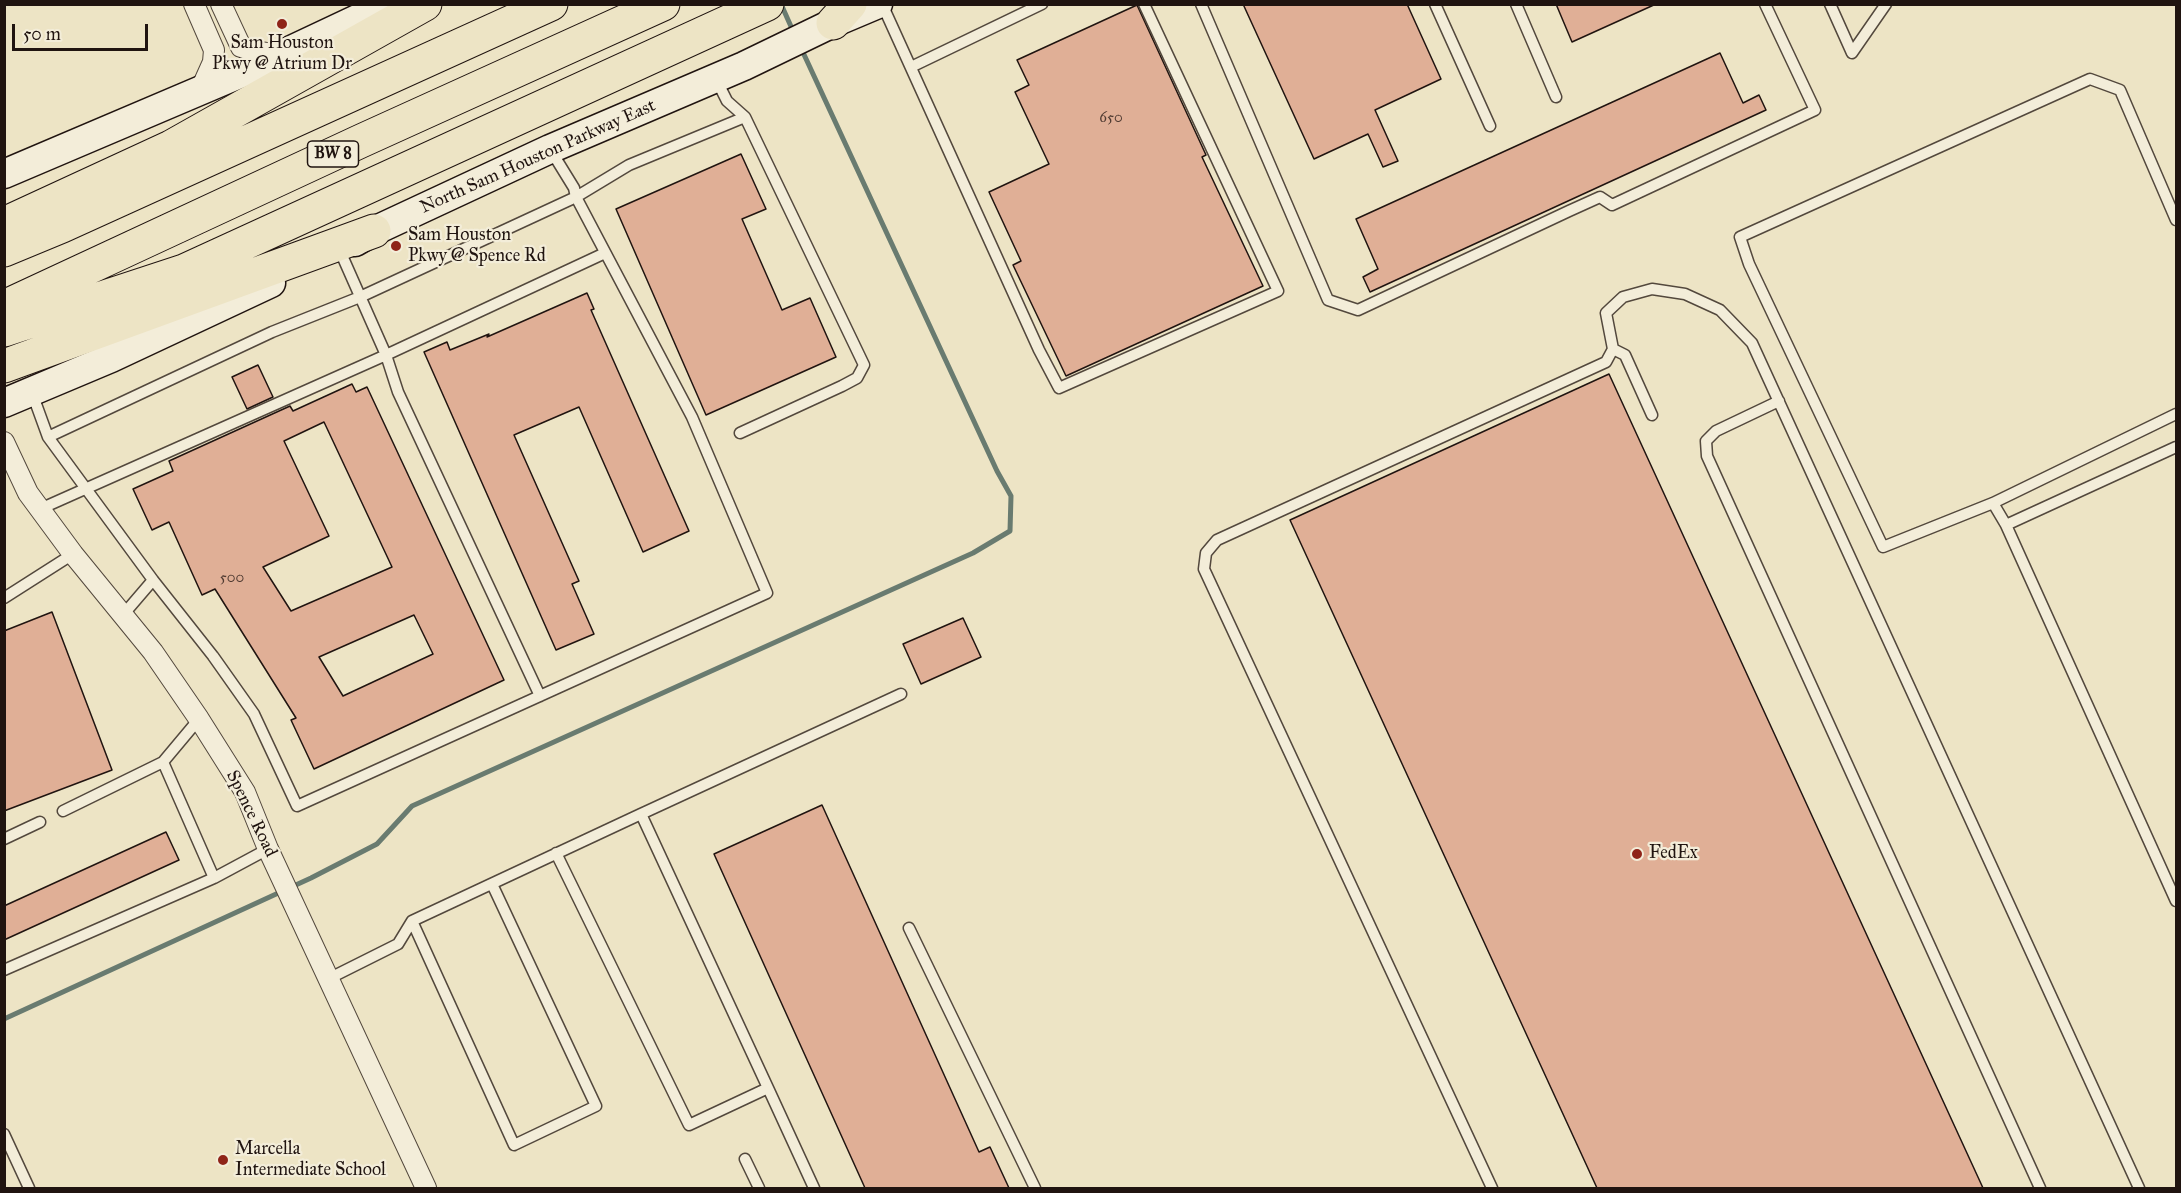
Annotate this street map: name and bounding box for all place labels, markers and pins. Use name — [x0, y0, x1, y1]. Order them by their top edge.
marker: Sam Houston Pkwy @ Atrium Dr — [275, 17, 289, 31]
place label: Sam Houston Pkwy @ Atrium Dr — [212, 33, 352, 76]
place label: Sam Houston Pkwy @ Spence Rd — [408, 225, 546, 268]
marker: Sam Houston Pkwy @ Spence Rd — [389, 239, 403, 253]
place label: FedEx — [1649, 843, 1698, 865]
marker: FedEx — [1630, 847, 1644, 861]
place label: Marcella Intermediate School — [235, 1139, 386, 1182]
marker: Marcella Intermediate School — [216, 1153, 230, 1167]

